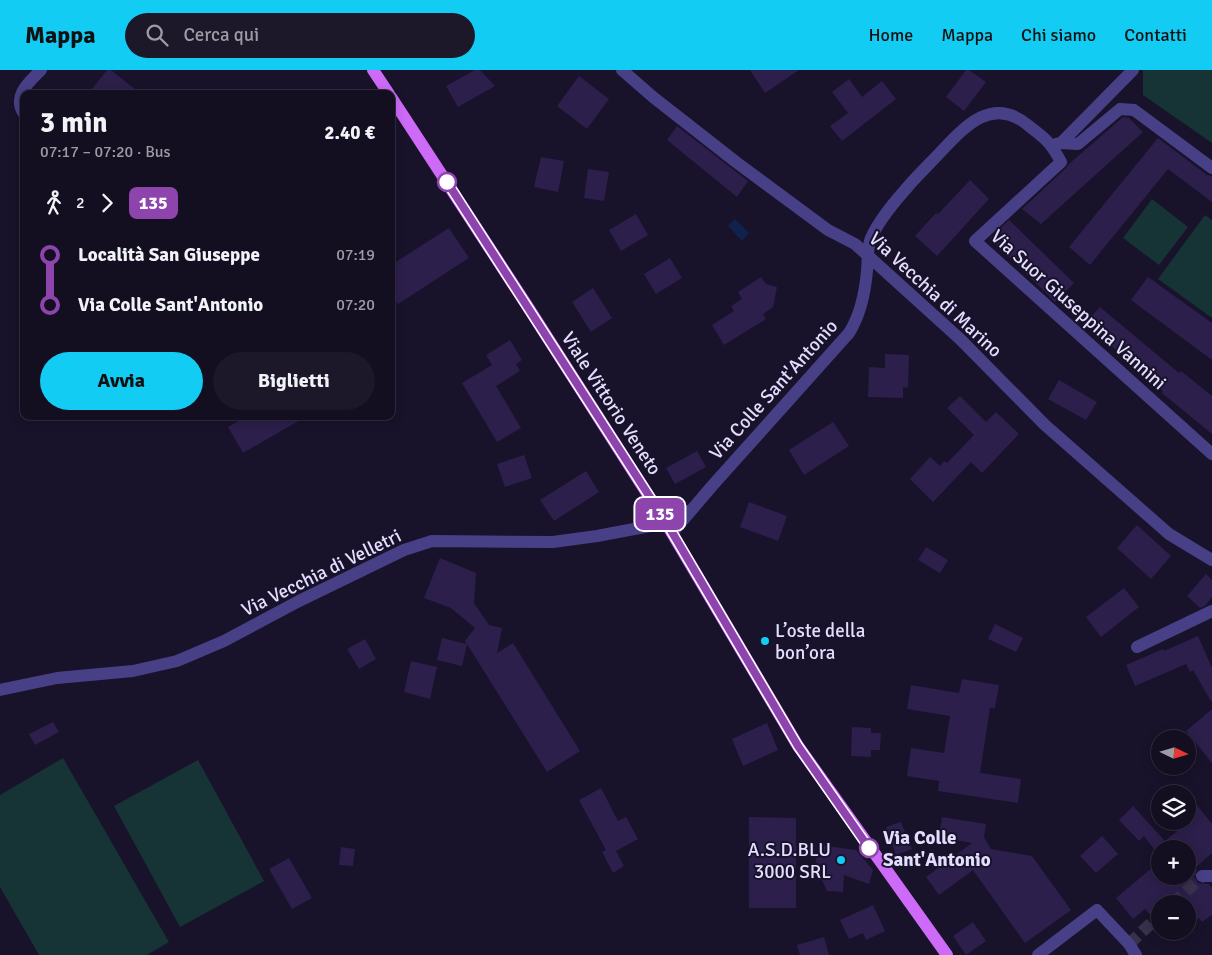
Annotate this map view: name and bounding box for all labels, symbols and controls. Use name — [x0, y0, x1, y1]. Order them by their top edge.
search box — [125, 13, 475, 58]
text: Mappa — [25, 20, 95, 50]
icon: search — [143, 21, 171, 49]
text: Cerca qui — [183, 23, 259, 47]
text: Home — [868, 24, 913, 46]
text: Mappa — [941, 24, 993, 46]
text: Chi siamo — [1021, 24, 1096, 46]
text: Contatti — [1124, 24, 1187, 46]
text: 3 min — [40, 106, 108, 140]
text: 2.40 € — [324, 121, 375, 145]
text: 07:17 – 07:20 · Bus — [40, 142, 171, 162]
unlabelled marker — [437, 172, 457, 192]
icon: walk — [40, 189, 68, 217]
icon: forward — [93, 189, 121, 217]
text: 135 — [139, 192, 168, 214]
text: 2 — [76, 193, 85, 213]
street label: Via Suor Giuseppina Vannini — [986, 225, 1171, 395]
street label: Via Vecchia di Marino — [864, 227, 1007, 363]
text: Località San Giuseppe — [78, 243, 260, 267]
text: 07:19 — [336, 245, 375, 265]
text: Via Colle Sant'Antonio — [78, 293, 263, 317]
text: 07:20 — [336, 295, 375, 315]
street label: Via Colle Sant'Antonio — [704, 315, 843, 465]
street label: Viale Vittorio Veneto — [556, 327, 666, 480]
button: Avvia — [40, 352, 203, 410]
button: Biglietti — [213, 352, 375, 410]
line badge: 135 — [631, 498, 689, 530]
text: 135 — [645, 503, 675, 525]
street label: Via Vecchia di Velletri — [238, 524, 405, 622]
place label: L’oste della bon’ora — [775, 619, 865, 665]
marker: L’oste della bon’ora — [759, 635, 771, 647]
north arrow — [1151, 730, 1196, 775]
map controls — [1151, 730, 1196, 940]
button: layers — [1151, 785, 1196, 830]
place label: Via Colle Sant'Antonio — [883, 826, 991, 872]
place label: A.S.D.BLU 3000 SRL — [748, 838, 831, 884]
marker: Via Colle Sant'Antonio — [859, 838, 879, 858]
button: + — [1151, 840, 1196, 885]
marker: A.S.D.BLU 3000 SRL — [835, 854, 847, 866]
button: − — [1151, 895, 1196, 940]

